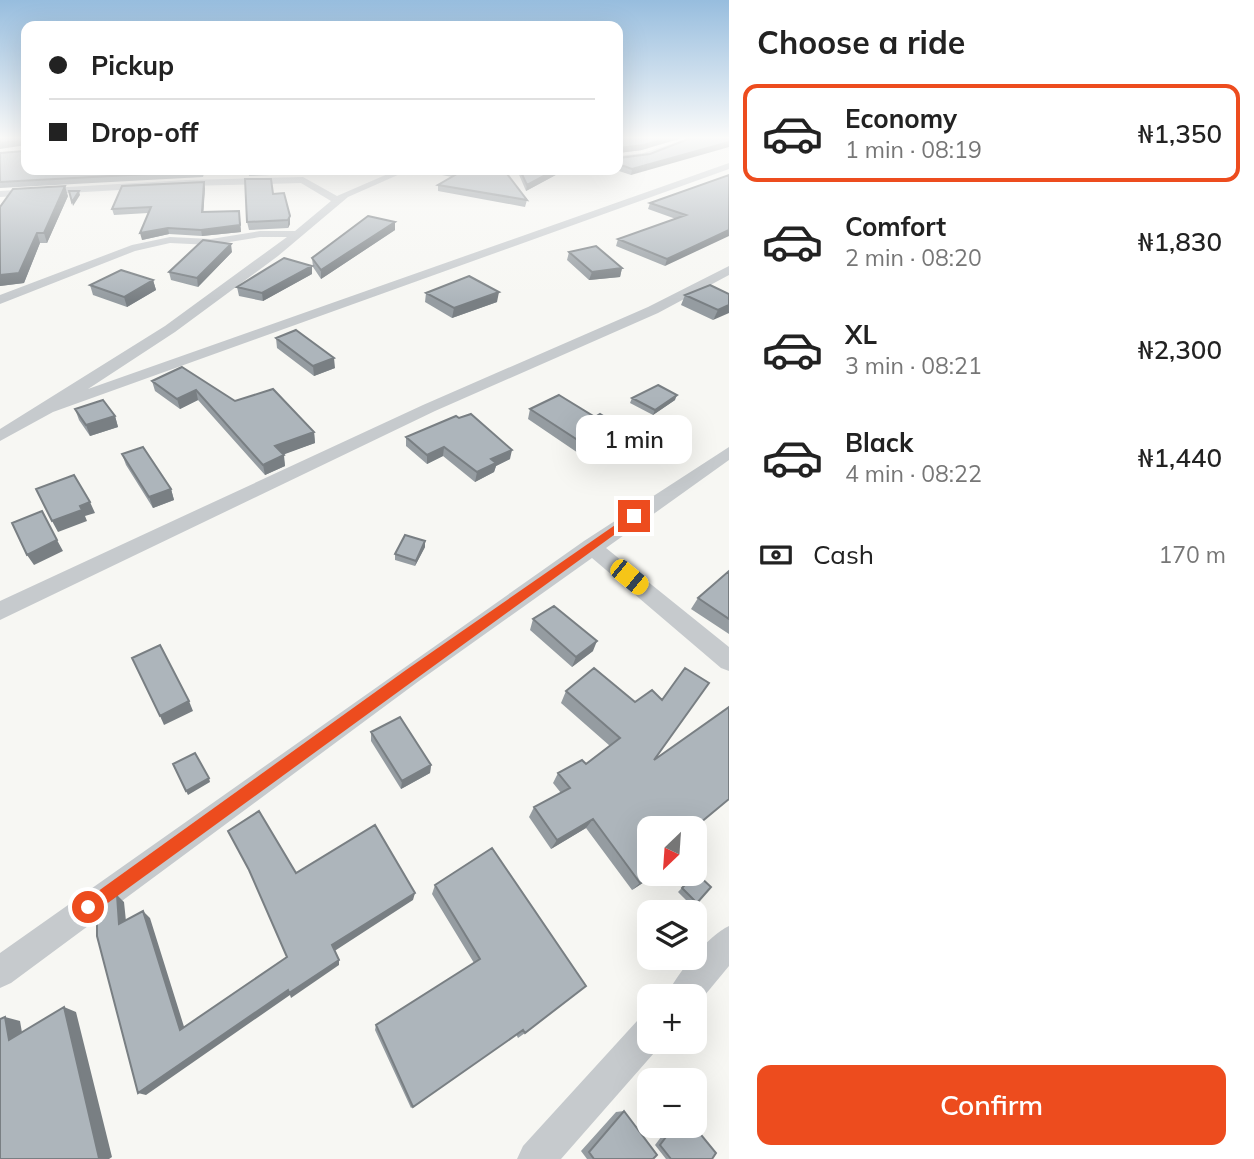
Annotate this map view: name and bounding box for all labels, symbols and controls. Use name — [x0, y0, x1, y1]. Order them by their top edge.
text: Choose a ride — [757, 22, 965, 62]
text: Pickup — [91, 49, 174, 82]
icon: car — [761, 102, 824, 165]
text: Economy — [845, 102, 957, 135]
text: Drop-off — [91, 116, 198, 149]
text: ₦1,350 — [1138, 117, 1222, 150]
text: 1 min · 08:19 — [845, 135, 982, 164]
icon: car — [761, 210, 824, 273]
text: Comfort — [845, 210, 946, 243]
text: ₦1,830 — [1138, 225, 1222, 258]
text: 2 min · 08:20 — [845, 243, 982, 272]
icon: car — [761, 318, 824, 381]
text: XL — [845, 318, 877, 351]
text: ₦2,300 — [1138, 333, 1222, 366]
text: 3 min · 08:21 — [845, 351, 982, 380]
callout: 1 min — [576, 414, 692, 463]
text: 1 min — [604, 425, 664, 454]
icon: car — [761, 426, 824, 489]
text: Black — [845, 426, 913, 459]
text: ₦1,440 — [1138, 441, 1222, 474]
text: 4 min · 08:22 — [845, 459, 982, 488]
route end — [618, 500, 650, 532]
icon: cash — [757, 536, 795, 574]
text: Cash — [813, 538, 874, 571]
text: 170 m — [1158, 540, 1226, 569]
car — [607, 556, 652, 598]
north arrow — [637, 816, 707, 886]
map controls — [637, 816, 707, 1138]
route start — [72, 891, 104, 923]
button: layers — [637, 900, 707, 970]
button: + — [637, 984, 707, 1054]
button: Confirm — [757, 1065, 1226, 1145]
button: − — [637, 1068, 707, 1138]

